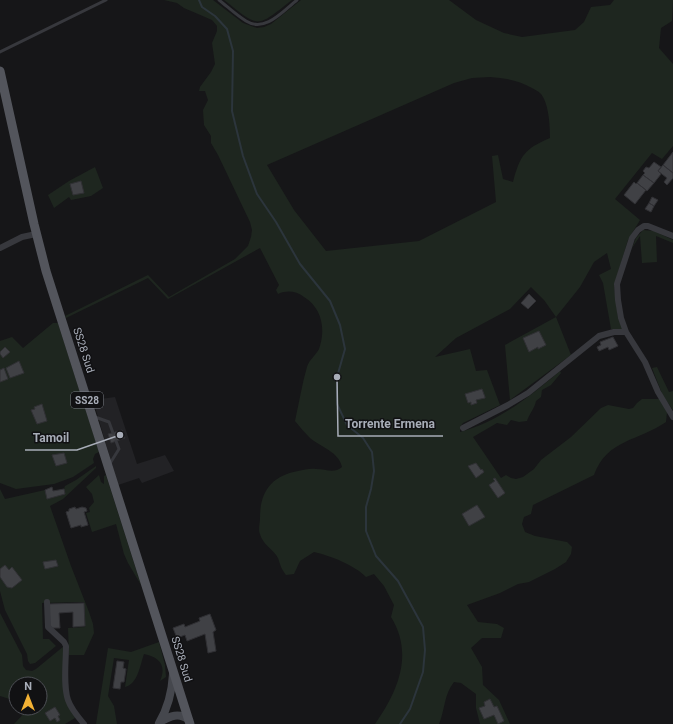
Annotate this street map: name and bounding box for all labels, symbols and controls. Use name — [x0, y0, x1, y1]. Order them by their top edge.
street label: SS28 Sud — [70, 326, 97, 374]
road number: SS28 — [71, 392, 103, 408]
callout: Torrente Ermena — [338, 412, 443, 436]
text: Torrente Ermena — [345, 417, 435, 431]
callout: Tamoil — [25, 426, 77, 450]
text: Tamoil — [33, 431, 69, 445]
street label: SS28 Sud — [168, 635, 195, 684]
north arrow — [8, 676, 48, 716]
text: N — [24, 680, 32, 693]

